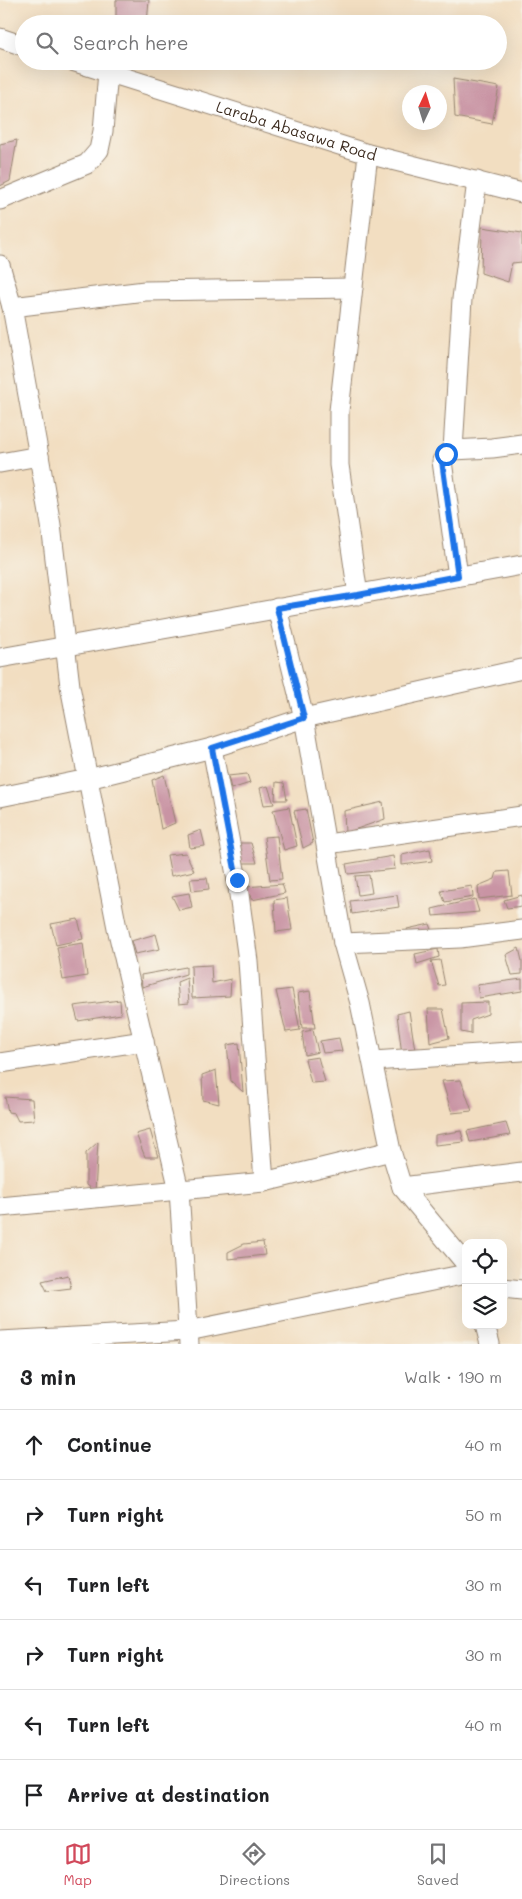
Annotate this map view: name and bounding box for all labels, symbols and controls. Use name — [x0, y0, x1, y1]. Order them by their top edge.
search box — [15, 15, 507, 70]
icon: search — [33, 29, 61, 57]
text: Search here — [73, 30, 189, 55]
north arrow — [402, 85, 447, 130]
street label: Laraba Abasawa Road — [214, 96, 379, 165]
route start — [435, 443, 458, 466]
route end — [226, 869, 249, 892]
map controls — [462, 1239, 507, 1329]
button: locate — [462, 1239, 507, 1284]
button: layers — [462, 1284, 507, 1329]
text: 3 min — [20, 1363, 76, 1390]
text: Walk · 190 m — [404, 1366, 502, 1387]
icon: ahead — [20, 1431, 48, 1459]
text: Continue — [67, 1432, 152, 1457]
text: 40 m — [465, 1434, 502, 1455]
icon: right — [20, 1501, 48, 1529]
text: Turn right — [67, 1502, 164, 1527]
text: 50 m — [465, 1504, 502, 1525]
icon: left — [20, 1571, 48, 1599]
text: Turn left — [67, 1572, 150, 1597]
text: 30 m — [465, 1574, 502, 1595]
icon: right — [20, 1641, 48, 1669]
text: Turn right — [67, 1642, 164, 1667]
text: 30 m — [465, 1644, 502, 1665]
icon: left — [20, 1711, 48, 1739]
text: Turn left — [67, 1712, 150, 1737]
text: 40 m — [465, 1714, 502, 1735]
icon: arrive — [20, 1781, 48, 1809]
text: Arrive at destination — [67, 1782, 270, 1807]
tab: Map — [63, 1840, 92, 1889]
tab: Directions — [219, 1840, 290, 1889]
tab: Saved — [417, 1840, 459, 1889]

